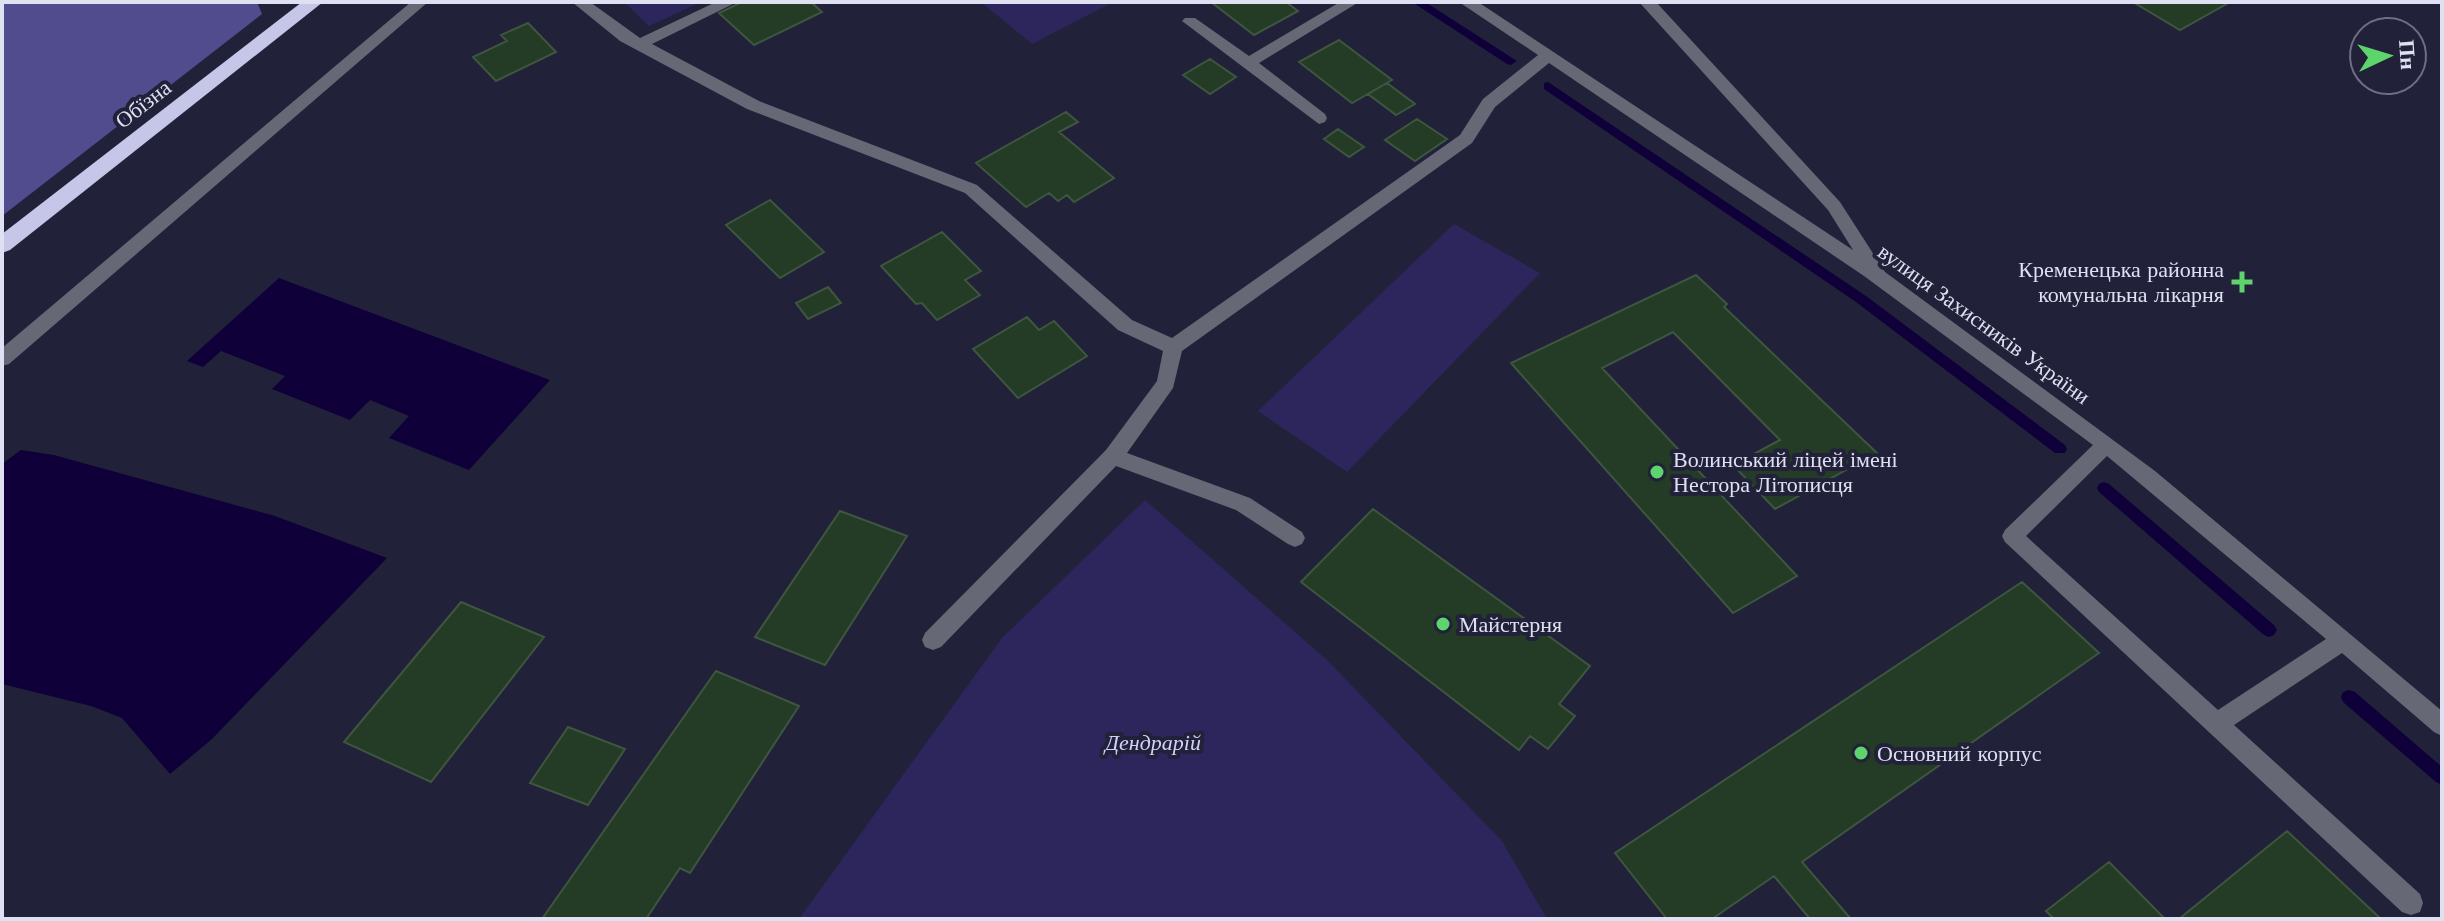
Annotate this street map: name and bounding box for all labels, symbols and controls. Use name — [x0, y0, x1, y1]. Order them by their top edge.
north arrow — [2348, 16, 2428, 96]
text: Пн — [2393, 39, 2422, 71]
street label: Обїзна — [110, 74, 176, 134]
street label: вулиця Захисників України — [1873, 238, 2096, 410]
place label: Кременецька районна комунальна лікарня — [2018, 256, 2224, 308]
marker: Кременецька районна комунальна лікарня — [2231, 271, 2253, 293]
place label: Волинський ліцей імені Нестора Літописця — [1673, 446, 1898, 498]
marker: Волинський ліцей імені Нестора Літописця — [1648, 463, 1666, 481]
place label: Майстерня — [1459, 611, 1562, 638]
marker: Майстерня — [1434, 615, 1452, 633]
park label: Дендрарій — [1103, 729, 1201, 756]
place label: Основний корпус — [1877, 740, 2042, 767]
marker: Основний корпус — [1852, 744, 1870, 762]

